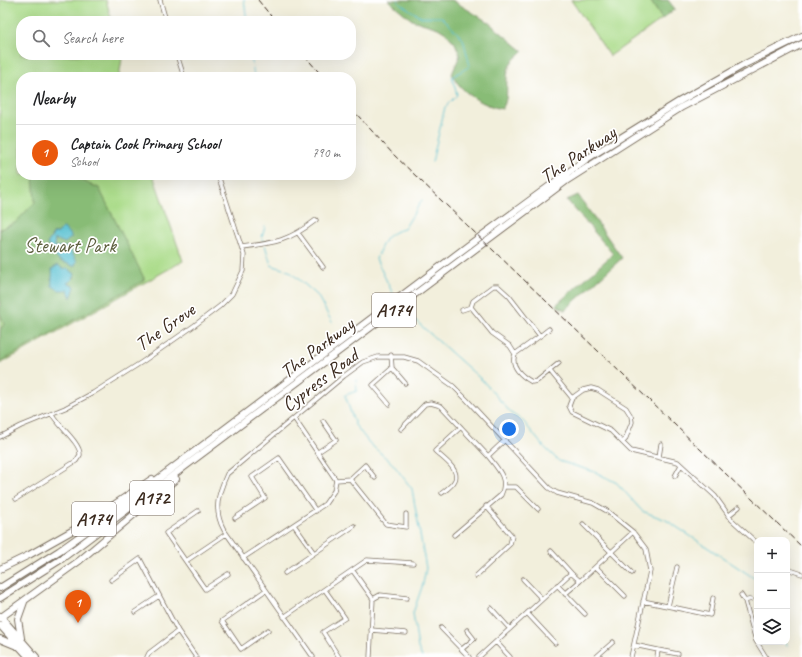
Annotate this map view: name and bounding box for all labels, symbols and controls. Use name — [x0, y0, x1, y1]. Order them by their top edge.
search box — [16, 16, 356, 60]
icon: search — [30, 27, 52, 49]
text: Search here — [62, 29, 123, 48]
text: Nearby — [32, 88, 75, 109]
street label: The Parkway — [535, 120, 622, 189]
text: Captain Cook Primary School — [70, 135, 220, 154]
text: 1 — [42, 145, 48, 161]
text: 790 m — [312, 145, 340, 161]
text: School — [70, 154, 98, 170]
park label: Stewart Park — [24, 233, 117, 258]
road number: A174 — [372, 293, 416, 327]
street label: The Grove — [130, 297, 201, 357]
street label: The Parkway — [275, 311, 360, 384]
street label: Cypress Road — [277, 341, 366, 417]
your location — [499, 419, 519, 439]
road number: A172 — [130, 481, 174, 515]
road number: A174 — [72, 502, 116, 536]
map controls — [754, 537, 790, 645]
button: + — [754, 537, 790, 573]
button: − — [754, 573, 790, 609]
pin: 1 — [65, 590, 91, 623]
button: layers — [754, 609, 790, 645]

